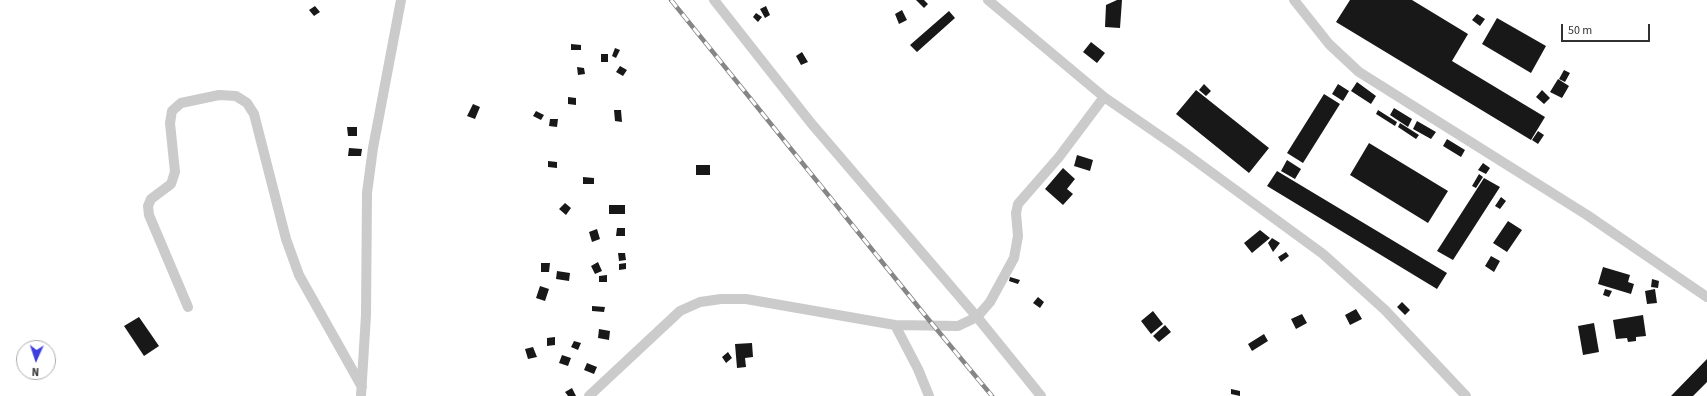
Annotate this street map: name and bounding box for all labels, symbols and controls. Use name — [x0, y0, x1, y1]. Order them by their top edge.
scale bar — [1563, 16, 1652, 42]
text: 50 m — [1568, 22, 1592, 39]
north arrow — [16, 340, 56, 380]
text: N — [31, 364, 39, 379]

